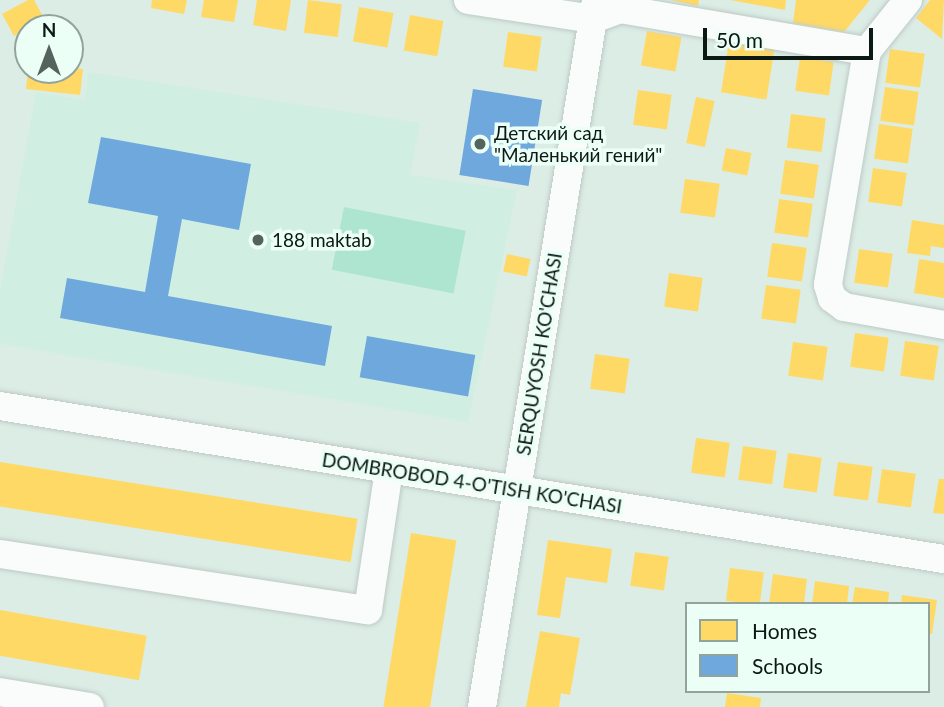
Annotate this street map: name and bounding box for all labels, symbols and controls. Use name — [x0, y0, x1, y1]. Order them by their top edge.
north arrow — [14, 14, 84, 84]
scale bar — [706, 14, 876, 58]
text: N — [42, 18, 56, 41]
text: 50 m — [716, 27, 763, 52]
place label: Детский сад "Маленький гений" — [494, 122, 662, 166]
marker: Детский сад "Маленький гений" — [472, 136, 488, 152]
place label: 188 maktab — [272, 229, 372, 251]
marker: 188 maktab — [250, 232, 266, 248]
street label: SERQUYOSH KO'CHASI — [512, 251, 566, 457]
street label: DOMBROBOD 4-O'TISH KO'CHASI — [320, 448, 624, 518]
legend — [685, 602, 930, 693]
text: Homes — [752, 618, 817, 643]
text: Schools — [752, 653, 823, 678]

